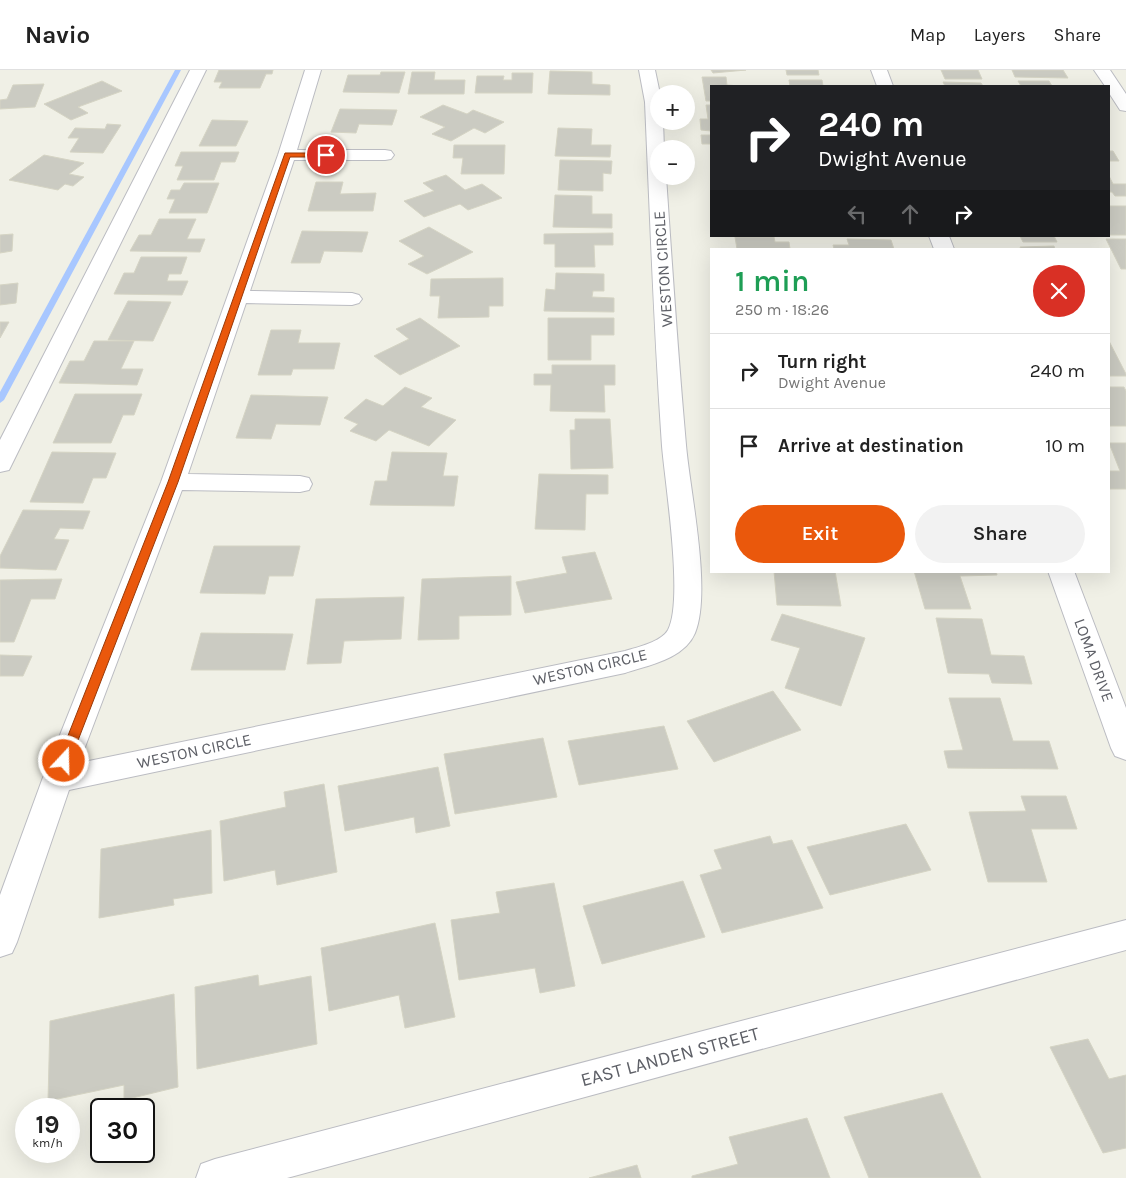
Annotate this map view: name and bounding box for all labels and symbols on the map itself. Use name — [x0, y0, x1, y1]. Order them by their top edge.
pin — [305, 134, 347, 176]
street label: WESTON CIRCLE — [649, 210, 677, 328]
street label: LOMA DRIVE — [1070, 616, 1118, 704]
street label: WESTON CIRCLE — [531, 645, 649, 689]
street label: WESTON CIRCLE — [135, 730, 253, 772]
position arrow — [37, 734, 89, 786]
street label: EAST LANDEN STREET — [578, 1022, 762, 1091]
speed limit sign: 30 — [90, 1098, 155, 1163]

